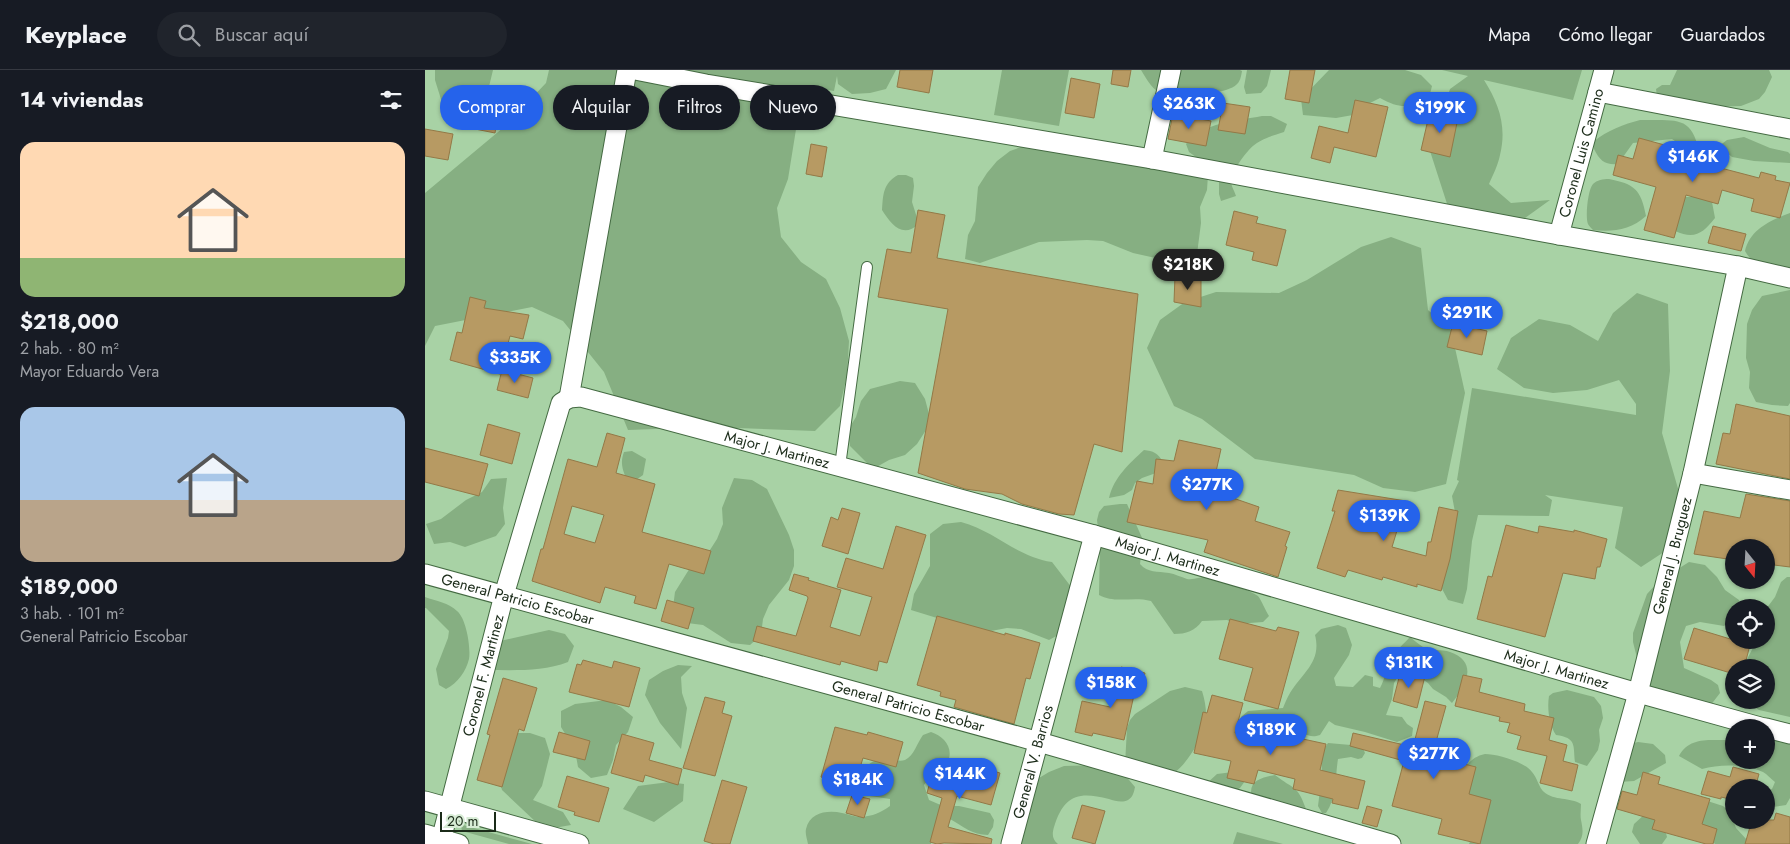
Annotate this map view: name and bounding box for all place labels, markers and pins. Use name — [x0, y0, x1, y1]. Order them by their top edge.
pin: $263K — [1154, 88, 1224, 130]
pin: $199K — [1405, 92, 1475, 134]
pin: $146K — [1658, 140, 1728, 183]
pin: $218K — [1153, 248, 1223, 291]
pin: $291K — [1432, 296, 1502, 339]
pin: $335K — [480, 342, 550, 384]
pin: $277K — [1172, 468, 1242, 511]
pin: $139K — [1349, 500, 1419, 542]
pin: $131K — [1374, 646, 1444, 689]
pin: $158K — [1076, 666, 1146, 709]
pin: $189K — [1236, 714, 1306, 756]
pin: $277K — [1399, 738, 1469, 780]
pin: $144K — [925, 758, 995, 800]
pin: $184K — [823, 764, 893, 806]

